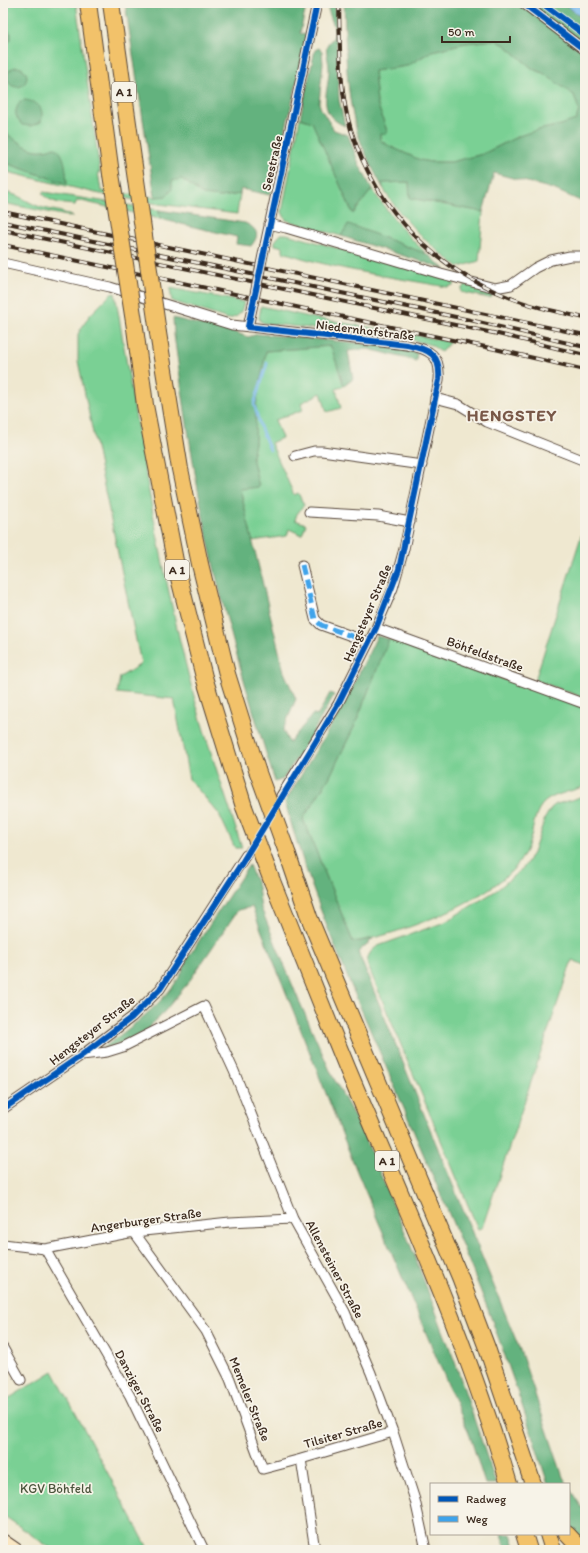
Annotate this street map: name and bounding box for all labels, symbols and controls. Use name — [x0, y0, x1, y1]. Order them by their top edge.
scale bar — [442, 18, 510, 44]
text: 50 m — [448, 25, 474, 39]
road number: A 1 — [112, 82, 136, 102]
street label: Seestraße — [258, 134, 286, 192]
street label: Niedernhofstraße — [315, 317, 415, 343]
district label: HENGSTEY — [467, 405, 557, 425]
road number: A 1 — [165, 560, 189, 580]
street label: Hengsteyer Straße — [340, 562, 394, 664]
street label: Böhfeldstraße — [445, 633, 525, 675]
street label: Hengsteyer Straße — [46, 992, 138, 1068]
road number: A 1 — [375, 1151, 399, 1171]
street label: Angerburger Straße — [90, 1205, 202, 1235]
street label: Allensteiner Straße — [303, 1217, 367, 1321]
street label: Danziger Straße — [112, 1347, 168, 1435]
street label: Memeler Straße — [226, 1355, 274, 1443]
street label: Tilsiter Straße — [302, 1415, 384, 1451]
park label: KGV Böhfeld — [20, 1481, 92, 1496]
legend — [430, 1483, 570, 1535]
text: Radweg — [466, 1492, 507, 1506]
text: Weg — [466, 1512, 489, 1526]

